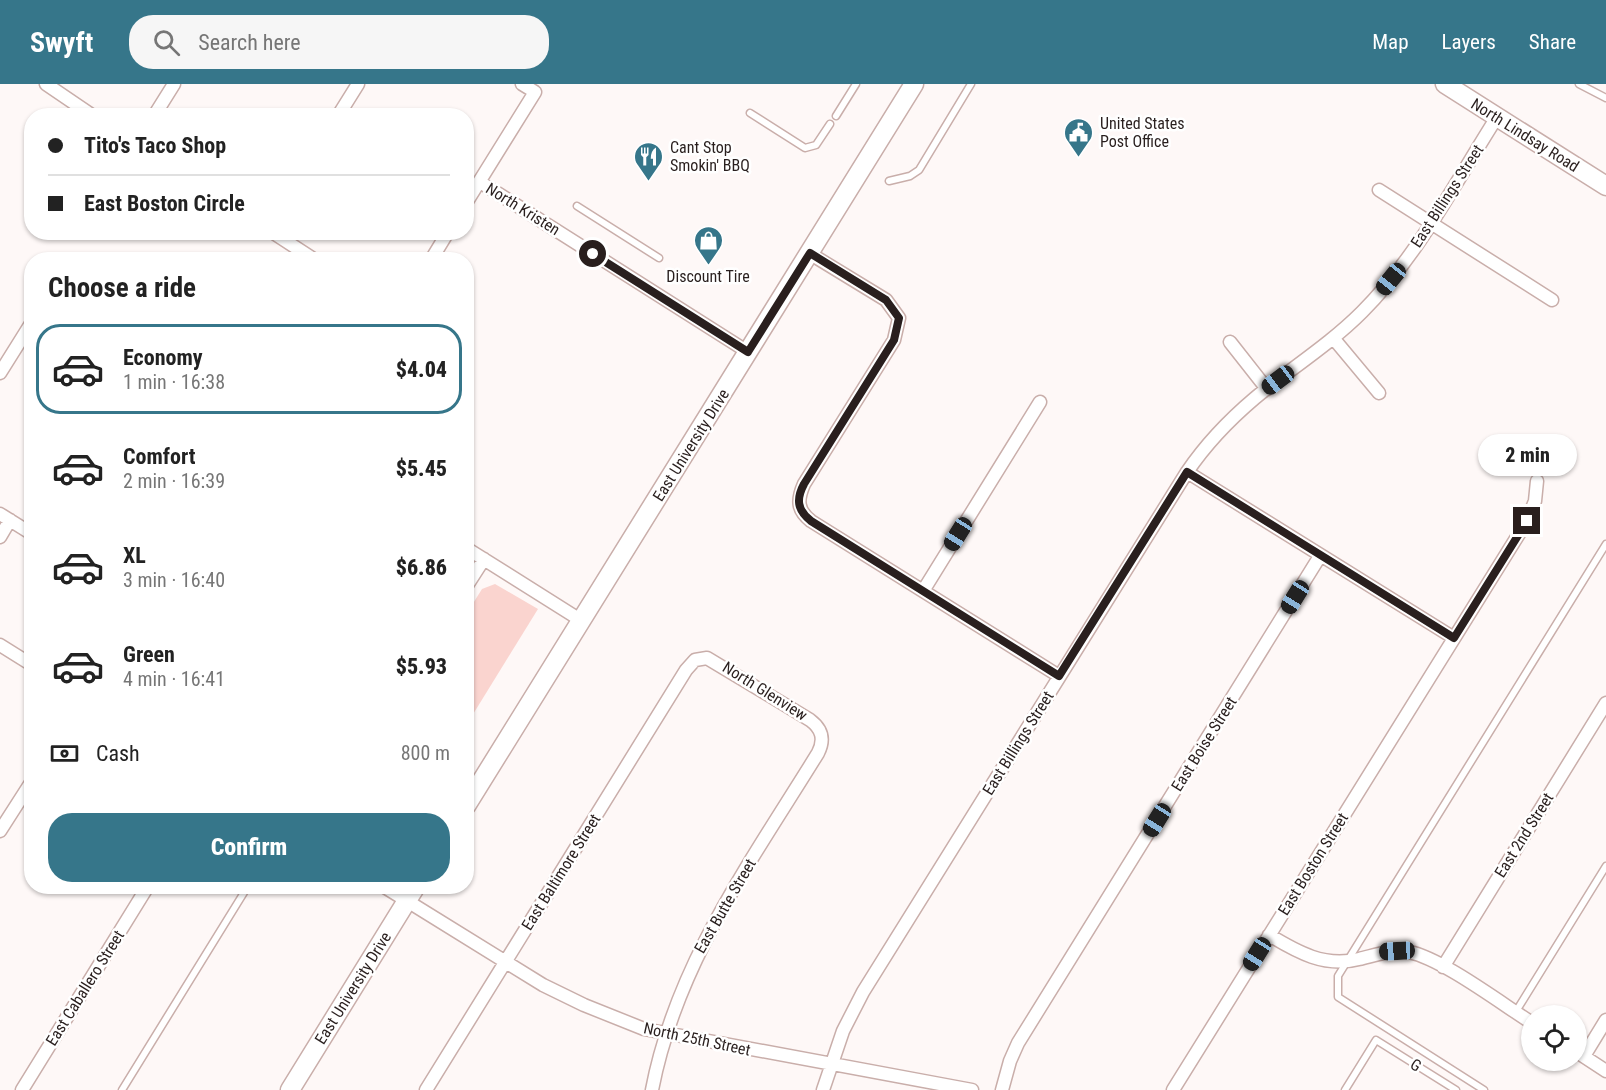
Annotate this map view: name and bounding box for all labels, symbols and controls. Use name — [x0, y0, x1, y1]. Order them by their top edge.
search box — [129, 15, 549, 69]
text: Swyft — [30, 26, 93, 59]
icon: search — [150, 26, 183, 59]
text: Search here — [198, 30, 301, 55]
text: Map — [1372, 30, 1409, 54]
text: Layers — [1442, 30, 1496, 54]
text: Share — [1529, 30, 1576, 54]
street label: North Lindsay Road — [1468, 94, 1582, 176]
place label: United States Post Office — [1100, 114, 1184, 151]
public building icon: United States Post Office — [1063, 116, 1095, 158]
text: Tito's Taco Shop — [84, 133, 226, 158]
place label: Cant Stop Smokin' BBQ — [670, 138, 750, 175]
restaurant icon: Cant Stop Smokin' BBQ — [633, 140, 665, 182]
street label: East Billings Street — [1407, 141, 1487, 251]
street label: North Kristen — [482, 179, 564, 239]
text: East Boston Circle — [84, 191, 245, 216]
shop icon: Discount Tire — [692, 224, 724, 266]
route start — [579, 240, 606, 267]
car — [1373, 259, 1409, 299]
place label: Discount Tire — [666, 267, 750, 286]
text: Choose a ride — [48, 272, 196, 304]
icon: car — [51, 342, 105, 396]
text: Economy — [123, 345, 203, 370]
text: $4.04 — [396, 357, 447, 382]
car — [1258, 362, 1298, 398]
text: 1 min · 16:38 — [123, 370, 225, 394]
street label: East University Drive — [649, 385, 733, 505]
callout: 2 min — [1478, 434, 1576, 476]
icon: car — [51, 441, 105, 495]
text: 2 min — [1505, 443, 1550, 467]
text: Comfort — [123, 444, 196, 469]
text: $5.45 — [396, 456, 447, 481]
text: 2 min · 16:39 — [123, 469, 225, 493]
route end — [1513, 507, 1540, 534]
car — [941, 514, 975, 554]
icon: car — [51, 540, 105, 594]
text: XL — [123, 543, 146, 568]
text: $6.86 — [396, 555, 447, 580]
text: 3 min · 16:40 — [123, 568, 225, 592]
car — [1278, 577, 1312, 617]
icon: car — [51, 639, 105, 693]
text: Green — [123, 642, 175, 667]
text: $5.93 — [396, 654, 447, 679]
street label: North Glenview — [719, 657, 811, 725]
text: 4 min · 16:41 — [123, 667, 225, 691]
street label: East Billings Street — [978, 687, 1058, 798]
street label: East Boise Street — [1167, 693, 1241, 795]
icon: cash — [48, 737, 81, 770]
text: Cash — [96, 741, 140, 766]
text: 800 m — [401, 741, 450, 765]
street label: East 2nd Street — [1490, 789, 1558, 881]
car — [1140, 800, 1174, 840]
street label: East Boston Street — [1274, 809, 1352, 919]
street label: East Baltimore Street — [518, 810, 605, 934]
button: Confirm — [48, 813, 450, 882]
street label: East Butte Street — [690, 855, 760, 957]
street label: East Caballero Street — [42, 927, 128, 1049]
street label: East University Drive — [311, 928, 395, 1048]
car — [1240, 934, 1274, 974]
car — [1379, 941, 1415, 961]
map controls — [1521, 1005, 1587, 1071]
button: locate — [1521, 1005, 1587, 1071]
street label: North 25th Street — [642, 1018, 752, 1060]
street label: G — [1407, 1054, 1425, 1076]

